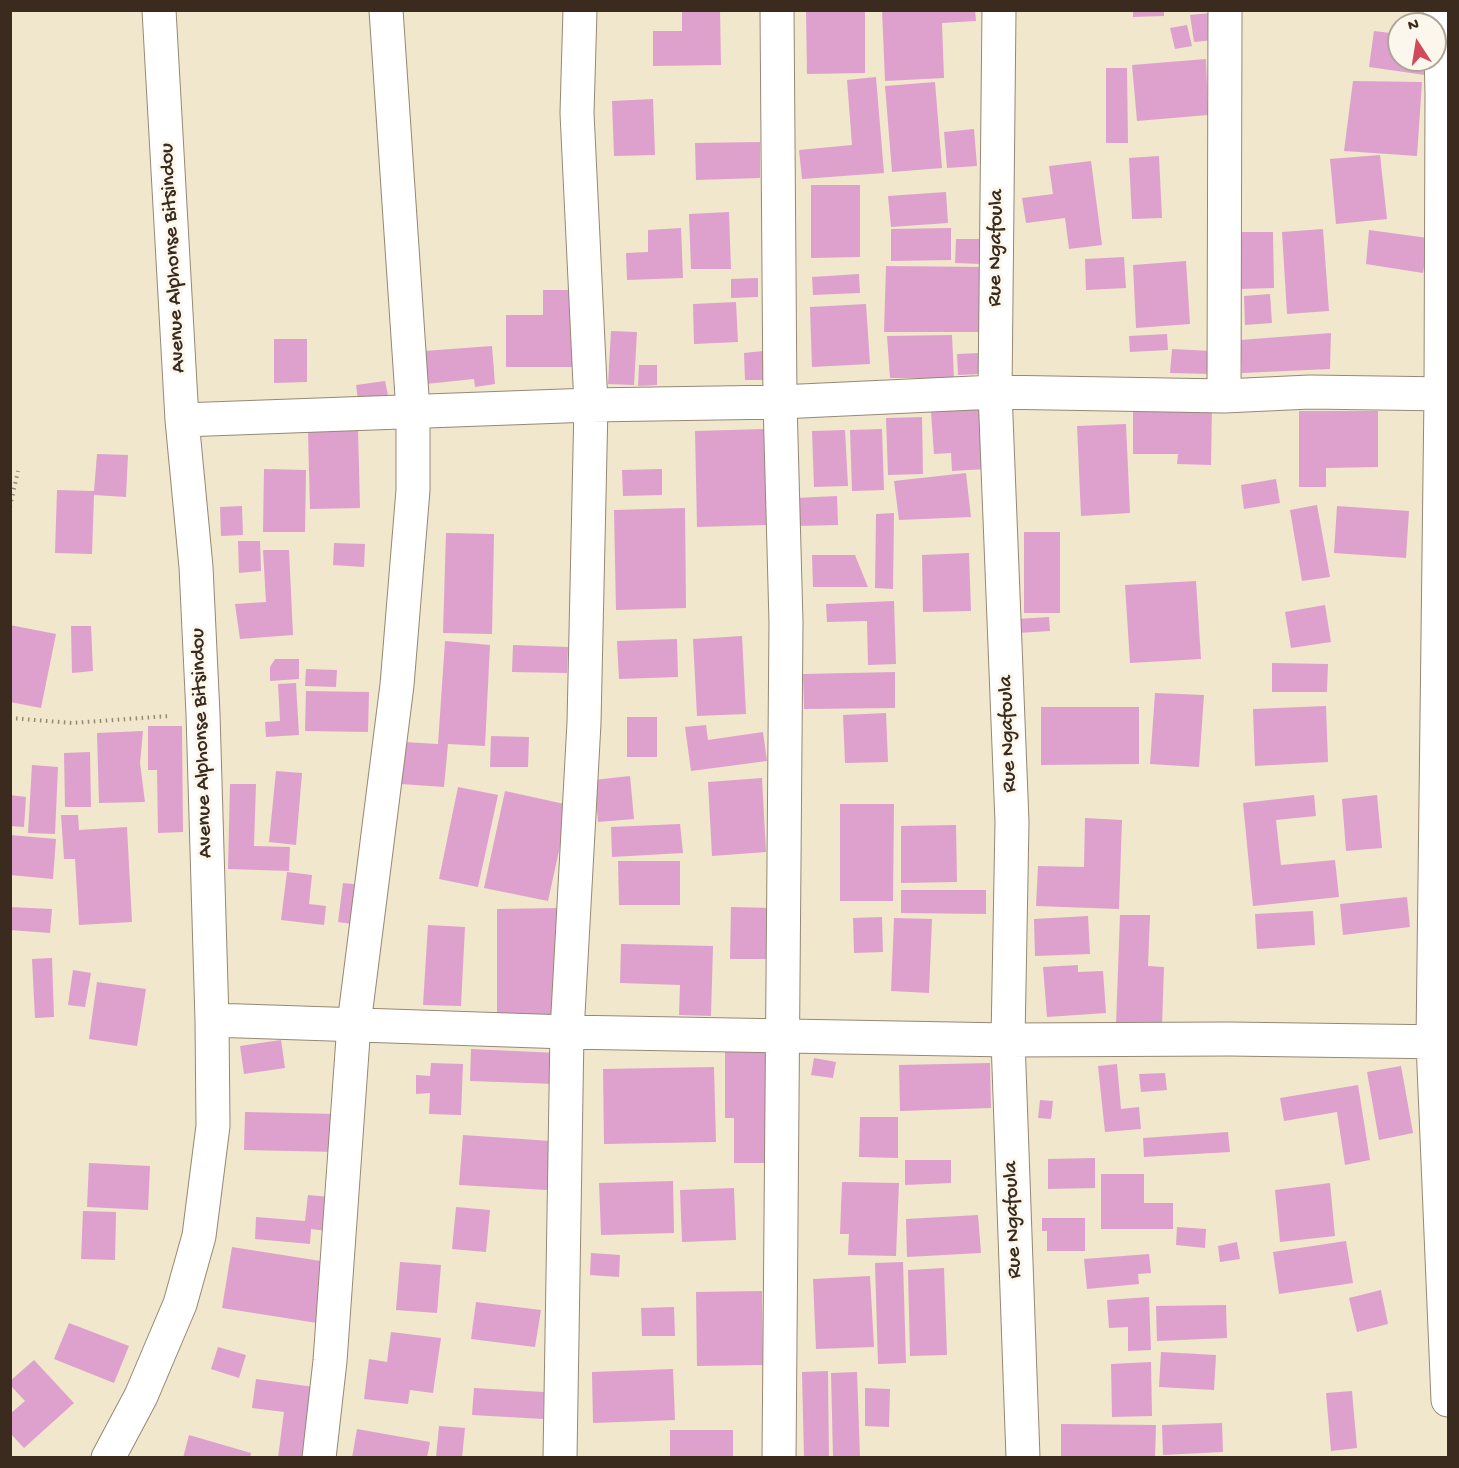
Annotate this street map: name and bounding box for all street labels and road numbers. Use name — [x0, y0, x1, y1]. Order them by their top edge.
street label: Avenue Alphonse Bitsindou — [155, 142, 193, 374]
street label: Rue Ngafoula — [983, 189, 1011, 307]
street label: Avenue Alphonse Bitsindou — [186, 627, 220, 859]
street label: Rue Ngafoula — [994, 675, 1024, 793]
street label: Rue Ngafoula — [999, 1161, 1029, 1279]

